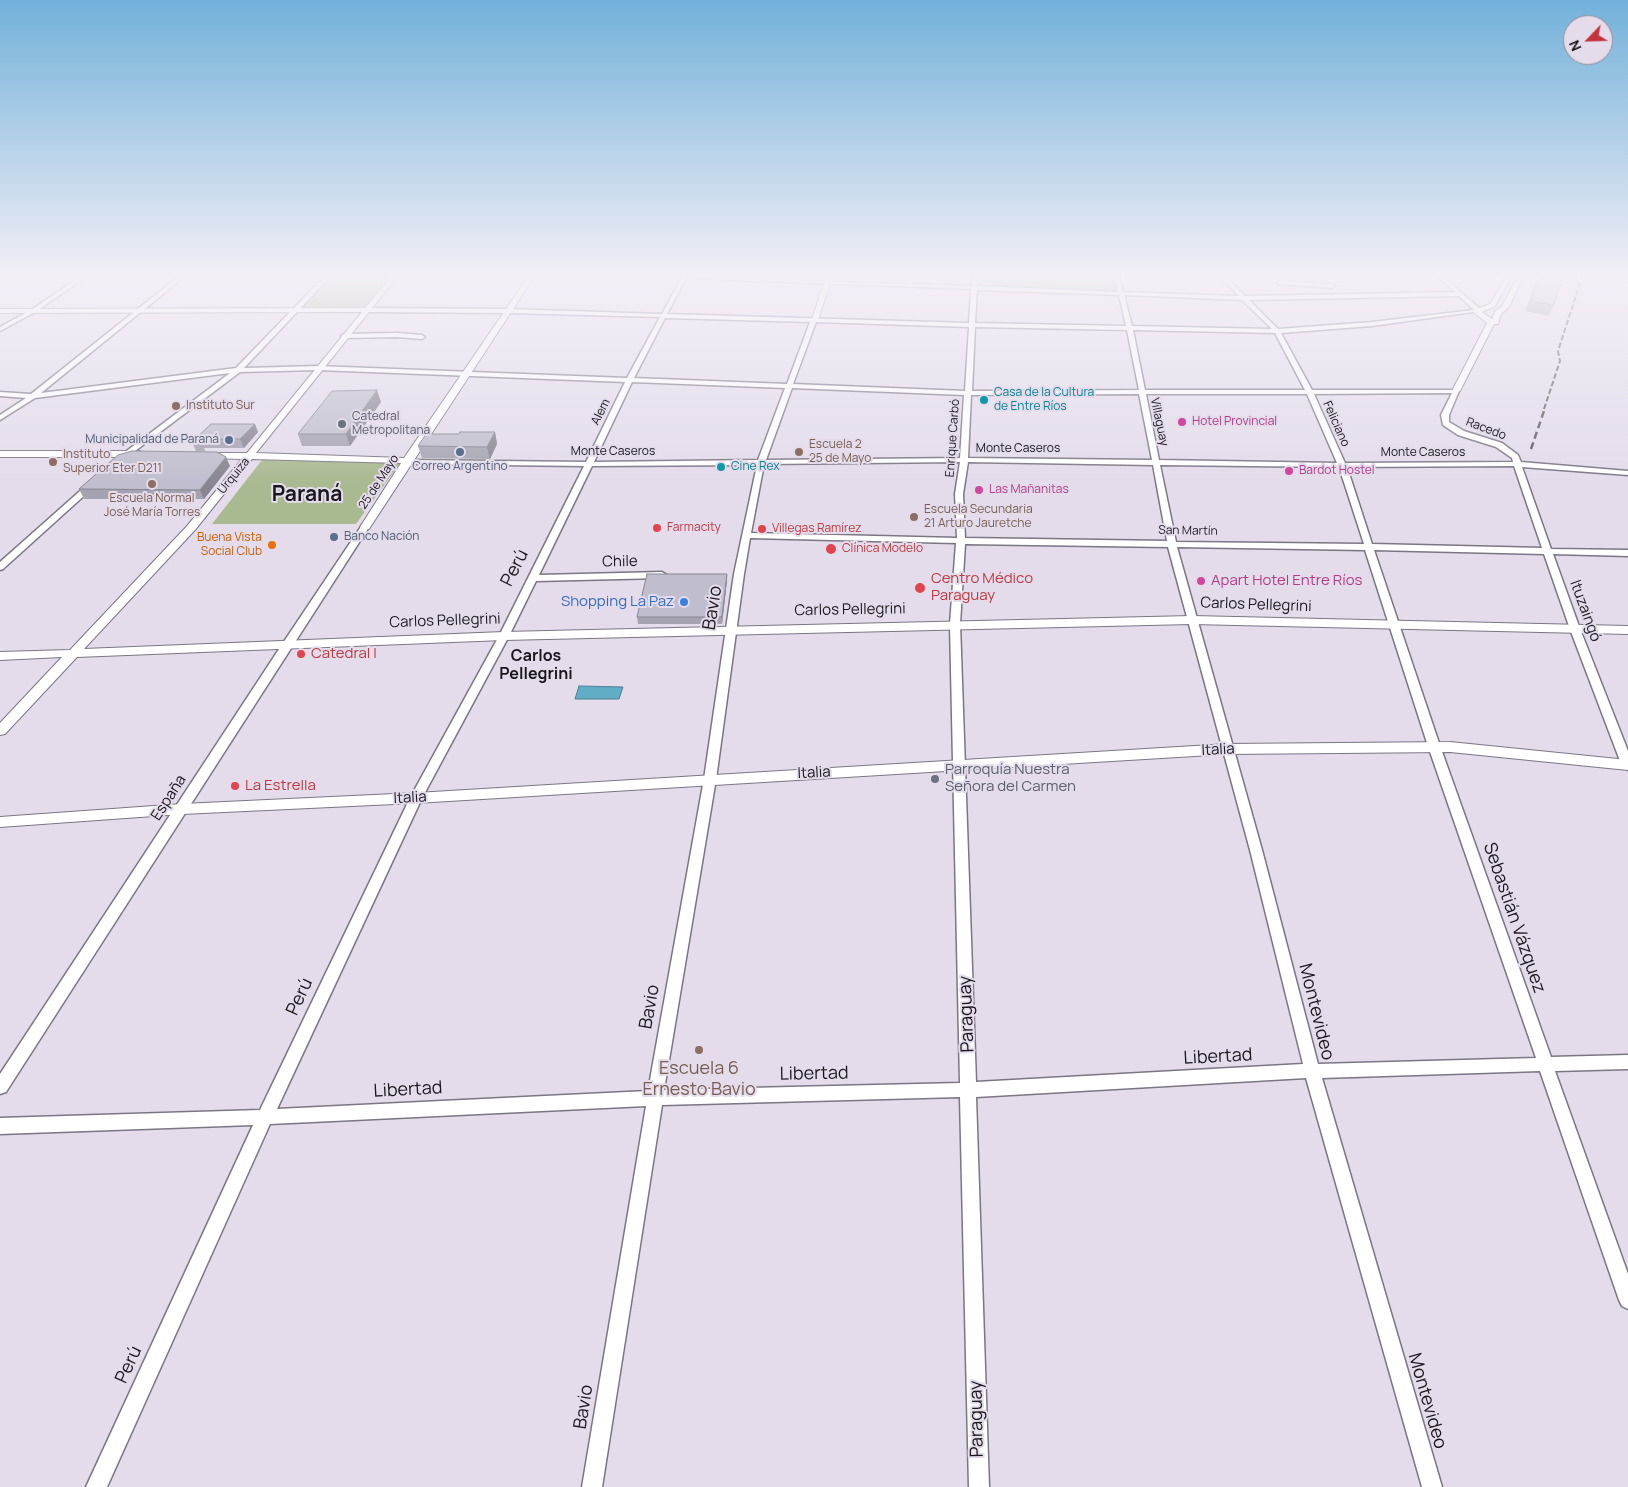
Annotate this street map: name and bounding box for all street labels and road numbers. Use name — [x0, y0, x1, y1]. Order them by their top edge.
street label: Alem — [588, 397, 614, 427]
street label: Villaguay — [1147, 397, 1171, 447]
street label: Enrique Carbó — [943, 398, 963, 478]
street label: Feliciano — [1320, 399, 1352, 449]
street label: Racedo — [1464, 415, 1508, 443]
street label: Monte Caseros — [976, 442, 1060, 456]
street label: Monte Caseros — [571, 445, 655, 459]
street label: Monte Caseros — [1381, 446, 1465, 460]
street label: 25 de Mayo — [356, 452, 402, 512]
street label: Urquiza — [215, 455, 253, 497]
street label: San Martín — [1158, 523, 1218, 539]
street label: Perú — [497, 546, 533, 590]
street label: Chile — [602, 553, 638, 571]
street label: Ituzaingó — [1566, 578, 1604, 644]
street label: Bavio — [699, 584, 727, 632]
street label: Carlos Pellegrini — [1200, 594, 1312, 616]
street label: Carlos Pellegrini — [794, 600, 906, 620]
street label: Carlos Pellegrini — [389, 610, 501, 632]
street label: Italia — [1201, 740, 1235, 760]
street label: Italia — [797, 763, 831, 783]
street label: España — [148, 772, 190, 824]
street label: Italia — [393, 788, 427, 808]
street label: Sebastián Vázquez — [1478, 840, 1550, 996]
street label: Montevideo — [1294, 962, 1338, 1062]
street label: Perú — [282, 975, 318, 1019]
street label: Paraguay — [955, 975, 979, 1053]
street label: Bavio — [635, 983, 665, 1031]
street label: Libertad — [1183, 1044, 1253, 1070]
street label: Libertad — [779, 1063, 849, 1085]
street label: Libertad — [373, 1077, 443, 1103]
street label: Perú — [111, 1343, 147, 1387]
street label: Montevideo — [1403, 1351, 1451, 1451]
street label: Paraguay — [966, 1380, 988, 1458]
street label: Bavio — [570, 1383, 598, 1431]

